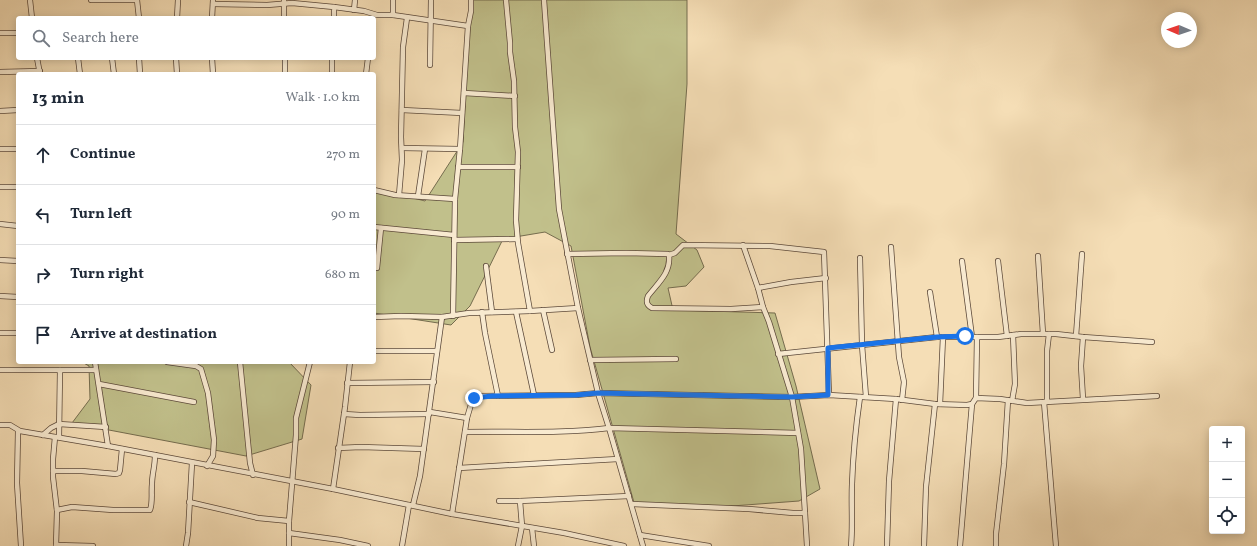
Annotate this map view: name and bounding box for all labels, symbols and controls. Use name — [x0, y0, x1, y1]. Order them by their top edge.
north arrow — [1161, 12, 1197, 48]
search box — [16, 16, 376, 60]
icon: search — [30, 27, 52, 49]
text: Search here — [62, 28, 139, 49]
text: 13 min — [32, 87, 85, 110]
text: Walk · 1.0 km — [286, 89, 360, 107]
icon: ahead — [32, 144, 54, 166]
text: Continue — [70, 144, 135, 165]
text: 270 m — [326, 146, 360, 164]
icon: left — [32, 204, 54, 226]
text: Turn left — [70, 204, 132, 225]
text: 90 m — [331, 206, 360, 224]
icon: right — [32, 264, 54, 286]
text: Turn right — [70, 264, 144, 285]
text: 680 m — [325, 266, 360, 284]
icon: arrive — [32, 324, 54, 346]
text: Arrive at destination — [70, 324, 217, 345]
route start — [956, 327, 974, 345]
route end — [465, 389, 483, 407]
map controls — [1209, 426, 1245, 534]
button: + — [1209, 426, 1245, 462]
button: − — [1209, 462, 1245, 498]
button: locate — [1209, 498, 1245, 534]

